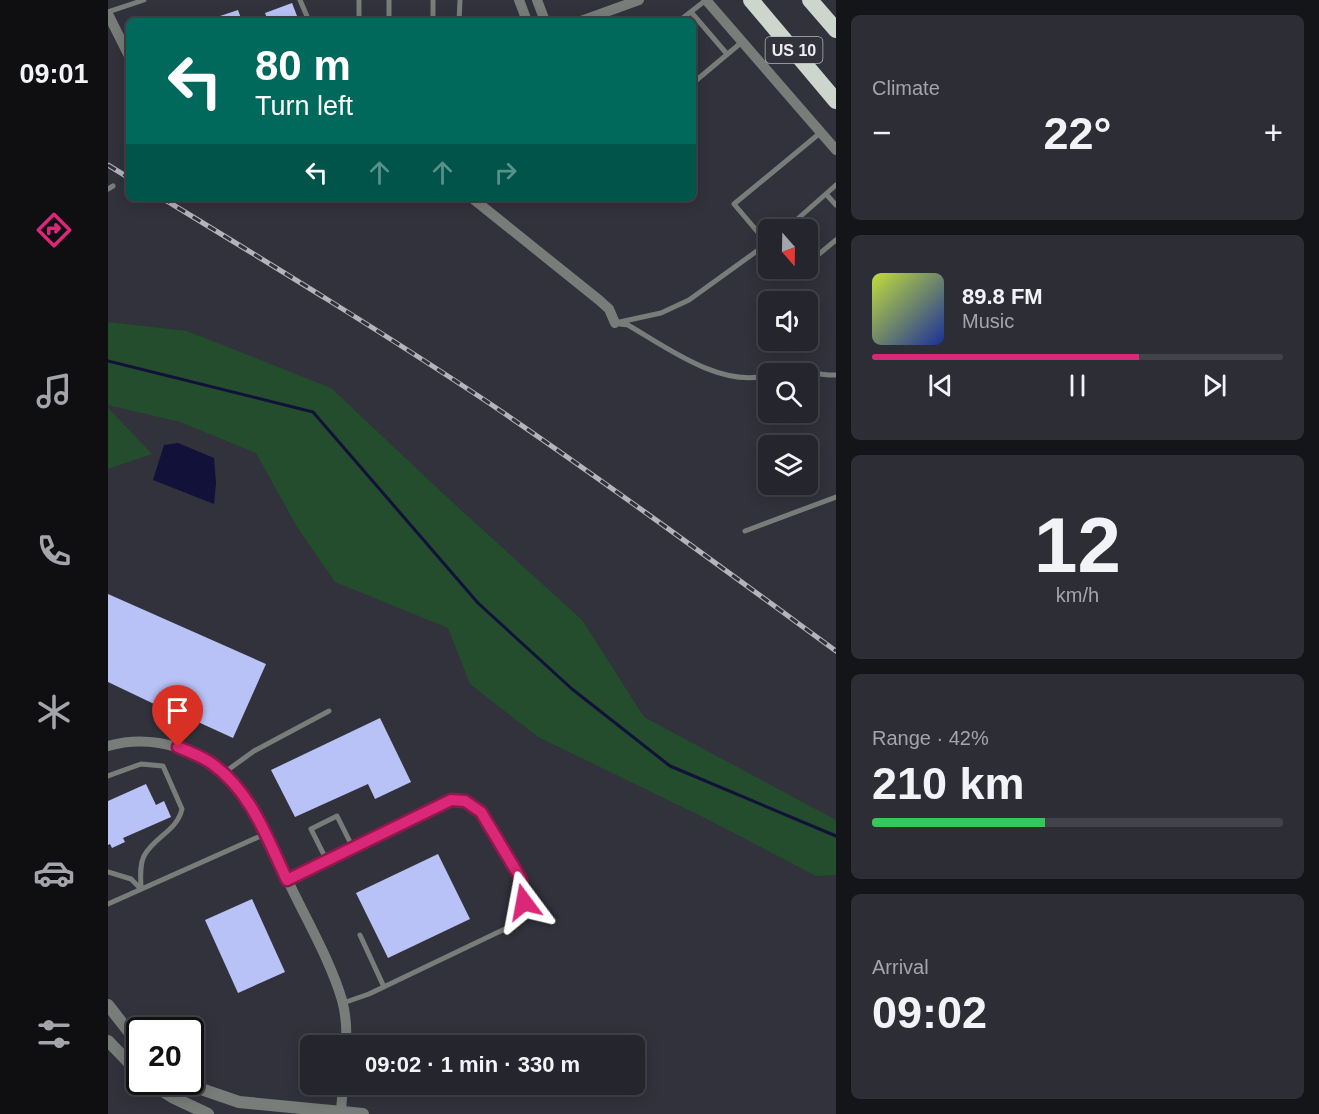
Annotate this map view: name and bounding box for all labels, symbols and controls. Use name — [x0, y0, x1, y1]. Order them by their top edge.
road number: US 10 — [766, 37, 822, 63]
icon: left — [156, 42, 234, 120]
text: 80 m — [255, 42, 351, 89]
text: 09:01 — [19, 59, 89, 89]
text: Climate — [872, 77, 940, 99]
text: Turn left — [255, 91, 353, 121]
text: 22° — [1043, 108, 1112, 159]
text: − — [872, 114, 891, 151]
text: + — [1264, 114, 1283, 151]
icon: left — [300, 156, 333, 189]
icon: ahead — [363, 156, 396, 189]
icon: ahead — [426, 156, 459, 189]
icon: right — [489, 156, 522, 189]
icon: directions — [33, 209, 75, 251]
north arrow — [758, 219, 818, 279]
map controls — [758, 219, 818, 495]
text: 89.8 FM — [962, 284, 1043, 309]
button: sound — [758, 291, 818, 351]
text: Music — [962, 310, 1014, 332]
button: search — [758, 363, 818, 423]
icon: previous — [924, 369, 957, 402]
icon: pause — [1061, 369, 1094, 402]
icon: next — [1198, 369, 1231, 402]
icon: music — [33, 370, 75, 412]
button: layers — [758, 435, 818, 495]
text: 12 — [1034, 501, 1121, 589]
icon: phone — [33, 530, 75, 572]
text: km/h — [1056, 584, 1099, 606]
pin — [152, 685, 203, 747]
icon: climate — [33, 691, 75, 733]
icon: arrive — [161, 694, 194, 727]
text: Range · 42% — [872, 727, 989, 749]
text: 210 km — [872, 758, 1025, 809]
icon: car — [33, 852, 75, 894]
position arrow — [492, 870, 556, 934]
text: Arrival — [872, 956, 929, 978]
text: 09:02 — [872, 987, 987, 1038]
icon: filters — [33, 1013, 75, 1055]
speed limit sign: 20 — [126, 1017, 204, 1095]
text: 09:02 · 1 min · 330 m — [365, 1052, 580, 1077]

